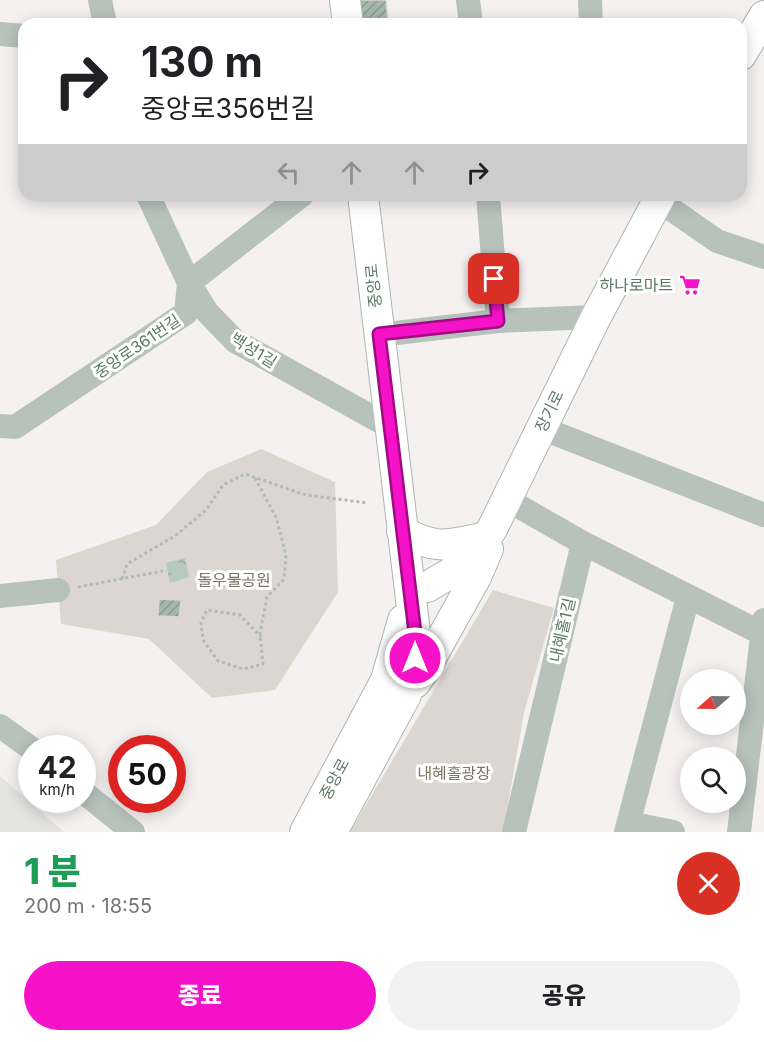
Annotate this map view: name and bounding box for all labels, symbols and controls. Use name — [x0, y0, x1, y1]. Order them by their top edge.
text: 130 m — [141, 36, 263, 87]
icon: right — [42, 42, 120, 120]
text: 중앙로356번길 — [141, 92, 315, 125]
icon: left — [272, 156, 305, 189]
icon: ahead — [335, 156, 368, 189]
icon: ahead — [398, 156, 431, 189]
icon: right — [461, 156, 494, 189]
pin — [468, 253, 519, 304]
icon: arrive — [477, 262, 510, 295]
street label: 중앙로 — [361, 263, 385, 309]
supermarket icon: 하나로마트 — [678, 273, 702, 297]
place label: 하나로마트 — [599, 275, 673, 295]
street label: 중앙로361번길 — [90, 310, 184, 382]
street label: 백성1길 — [227, 328, 281, 372]
street label: 장기로 — [530, 387, 568, 435]
park label: 돌우물공원 — [197, 570, 271, 590]
street label: 내혜홀1길 — [545, 596, 579, 664]
position arrow — [383, 626, 447, 690]
north arrow — [680, 669, 746, 735]
map controls — [680, 669, 746, 813]
speed limit sign: 50 — [108, 735, 186, 813]
button: search — [680, 747, 746, 813]
text: 42 — [37, 749, 77, 785]
street label: 중앙로 — [315, 755, 353, 803]
park label: 내혜홀광장 — [417, 763, 491, 783]
text: km/h — [39, 780, 75, 799]
text: 1 분 — [24, 849, 81, 893]
button: close — [677, 852, 740, 915]
text: 200 m · 18:55 — [24, 894, 152, 918]
button: 종료 — [24, 961, 376, 1030]
button: 공유 — [388, 961, 740, 1030]

